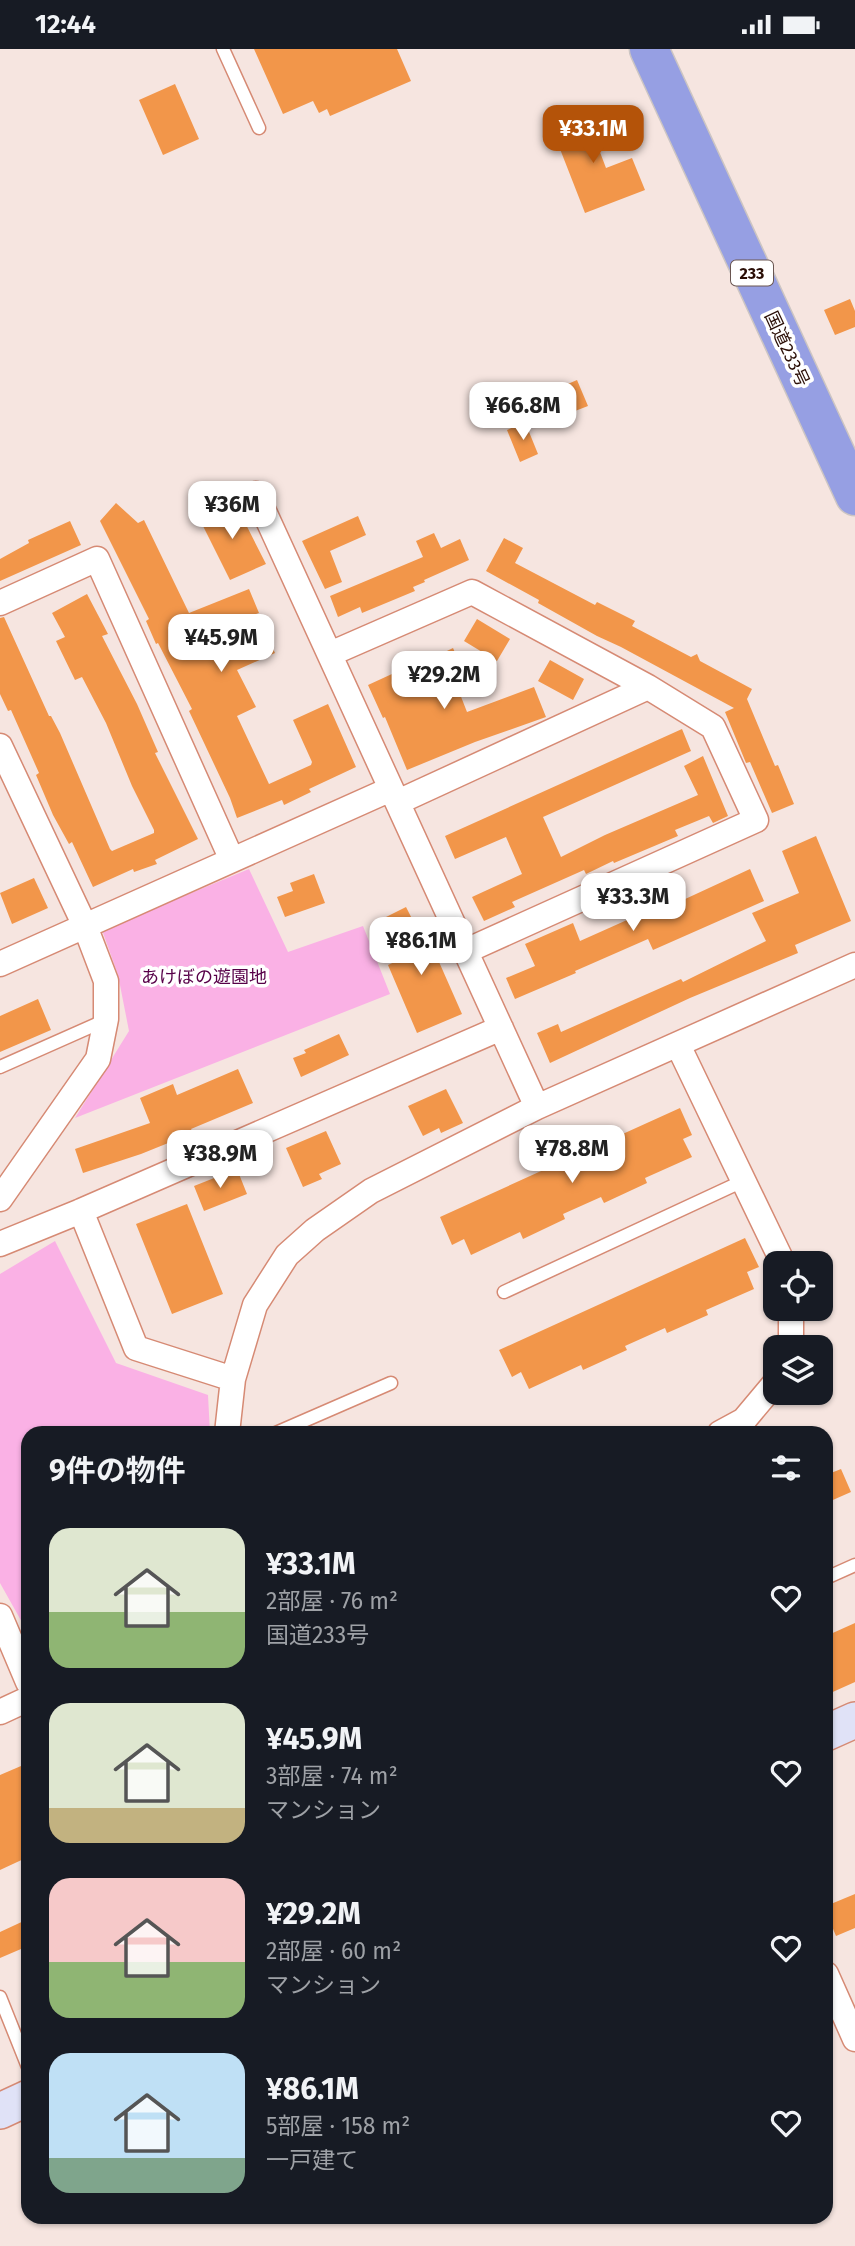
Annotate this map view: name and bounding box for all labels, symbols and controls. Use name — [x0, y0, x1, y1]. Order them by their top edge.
text: 12:44 — [35, 9, 96, 40]
pin: ¥33.1M — [536, 106, 650, 165]
text: ¥33.1M — [559, 114, 627, 142]
road number: 233 — [731, 261, 773, 285]
street label: 国道233号 — [760, 308, 814, 390]
pin: ¥66.8M — [466, 383, 580, 442]
text: ¥66.8M — [485, 391, 561, 419]
pin: ¥36M — [191, 482, 273, 541]
text: ¥36M — [204, 490, 260, 518]
pin: ¥45.9M — [164, 615, 278, 674]
text: ¥45.9M — [184, 623, 258, 651]
pin: ¥29.2M — [387, 651, 501, 711]
text: ¥29.2M — [408, 660, 480, 688]
pin: ¥33.3M — [576, 873, 690, 933]
text: ¥33.3M — [597, 882, 669, 910]
pin: ¥86.1M — [364, 918, 478, 977]
text: ¥86.1M — [385, 926, 457, 954]
park label: あけぼの遊園地 — [141, 966, 267, 988]
pin: ¥78.8M — [515, 1125, 629, 1185]
pin: ¥38.9M — [163, 1131, 277, 1190]
text: ¥78.8M — [535, 1134, 609, 1162]
text: ¥38.9M — [183, 1139, 257, 1167]
map controls — [763, 1251, 833, 1405]
button: locate — [763, 1251, 833, 1321]
button: layers — [763, 1335, 833, 1405]
icon: filters — [767, 1449, 805, 1487]
text: 9件の物件 — [49, 1453, 186, 1489]
text: ¥33.1M — [266, 1546, 356, 1582]
icon: home — [105, 1556, 189, 1640]
icon: heart — [767, 1579, 805, 1617]
text: 2部屋 · 76 m² — [266, 1587, 398, 1615]
text: 国道233号 — [266, 1621, 369, 1649]
text: ¥45.9M — [266, 1721, 362, 1757]
icon: home — [105, 1731, 189, 1815]
icon: heart — [767, 1754, 805, 1792]
text: 3部屋 · 74 m² — [266, 1762, 398, 1790]
text: マンション — [266, 1796, 381, 1824]
text: ¥29.2M — [266, 1896, 361, 1932]
icon: home — [105, 1906, 189, 1990]
icon: heart — [767, 1929, 805, 1967]
text: 2部屋 · 60 m² — [266, 1937, 401, 1965]
text: マンション — [266, 1971, 381, 1999]
text: ¥86.1M — [266, 2071, 359, 2107]
icon: home — [105, 2081, 189, 2165]
icon: heart — [767, 2104, 805, 2142]
text: 5部屋 · 158 m² — [266, 2112, 410, 2140]
text: 一戸建て — [266, 2146, 358, 2174]

